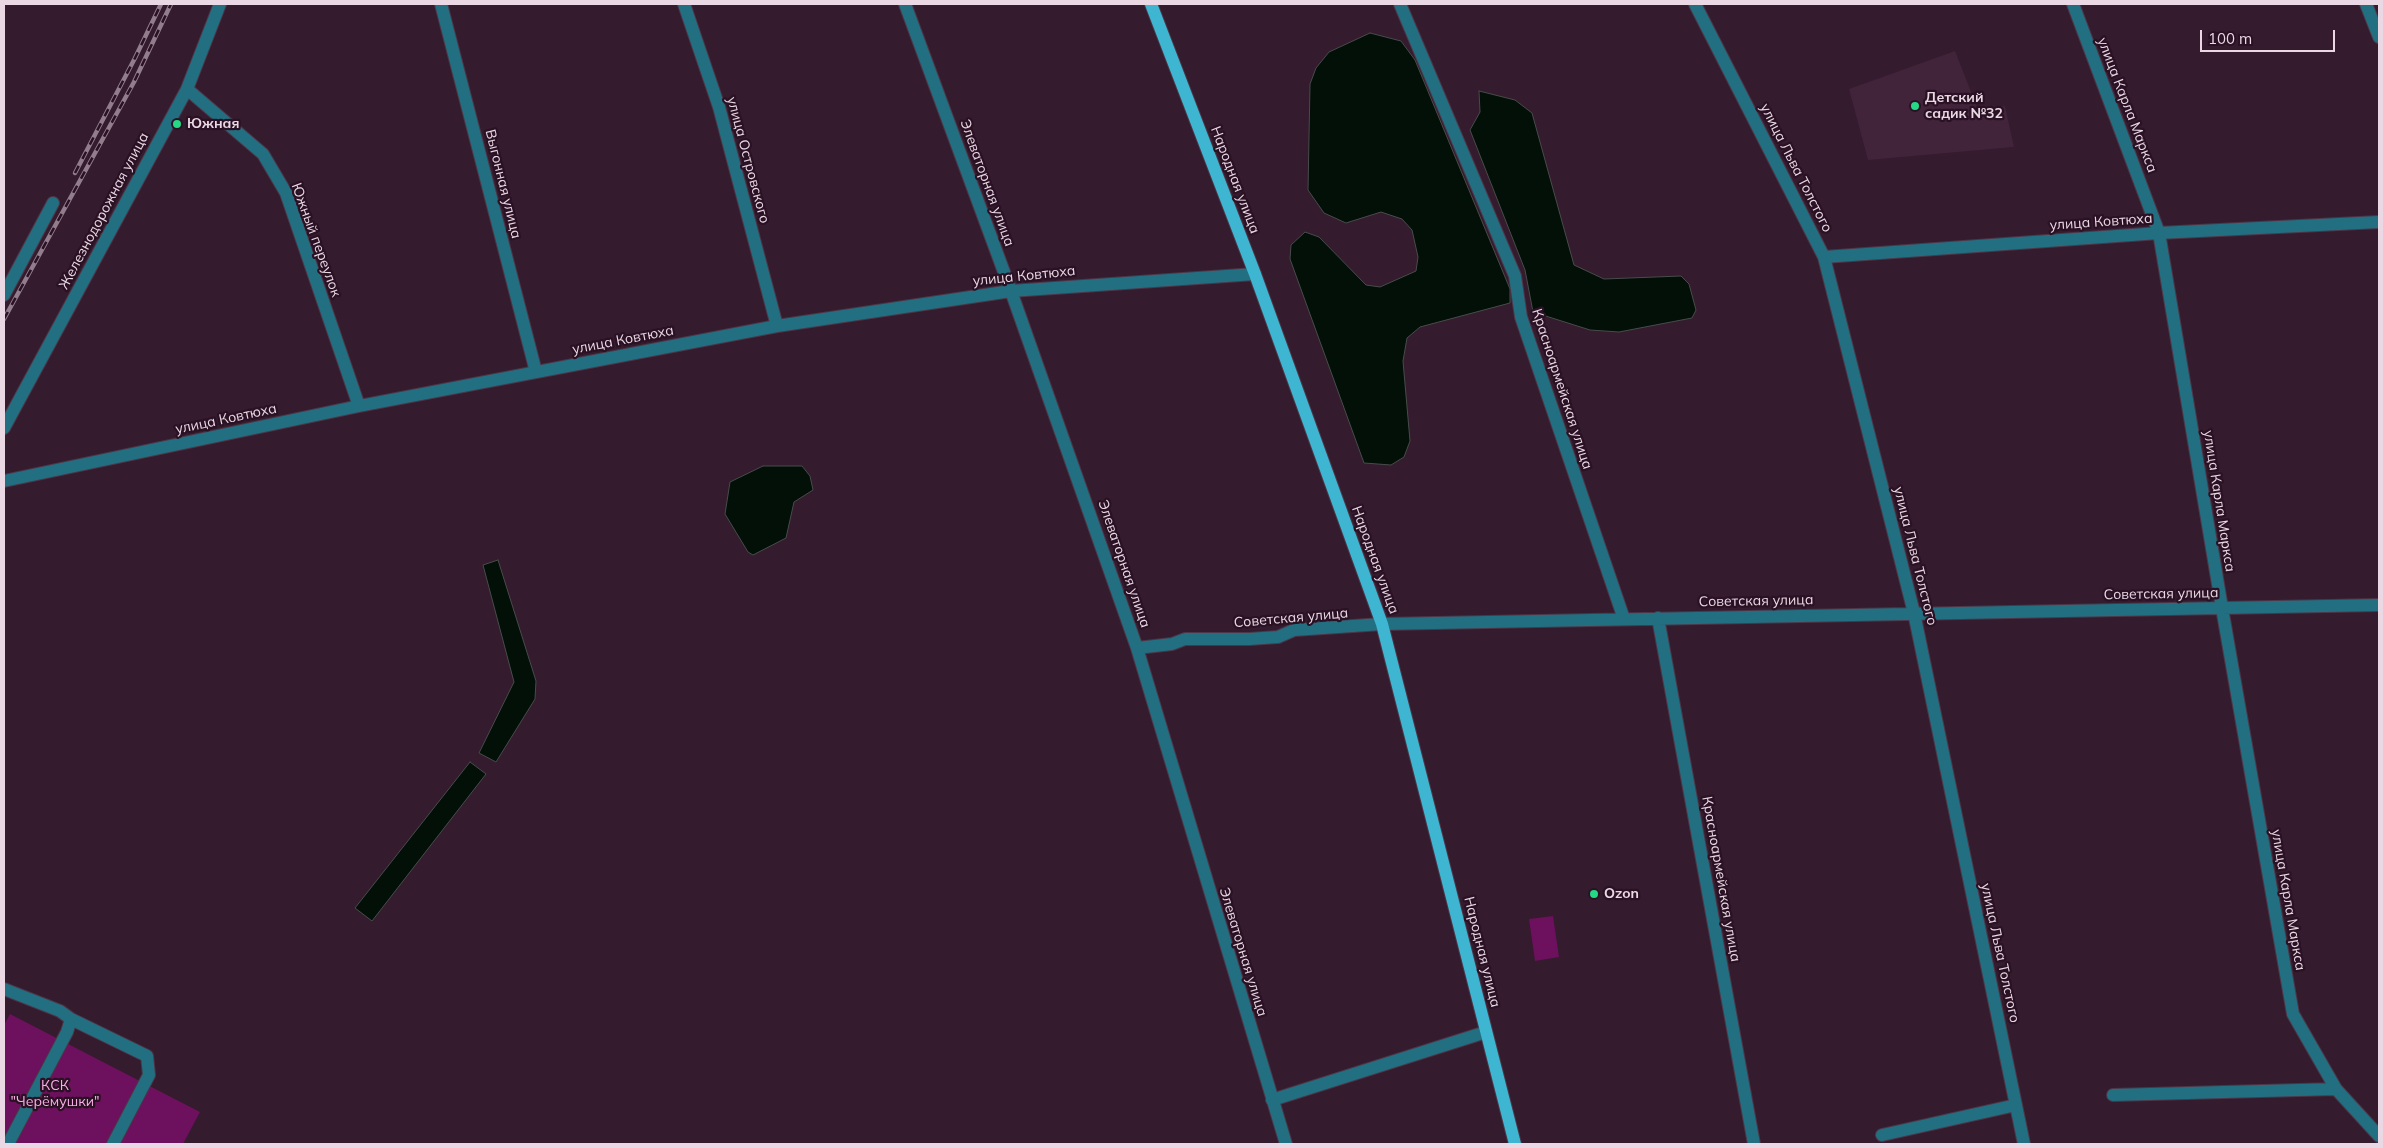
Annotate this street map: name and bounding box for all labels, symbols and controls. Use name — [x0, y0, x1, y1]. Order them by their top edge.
scale bar — [2203, 20, 2338, 52]
text: 100 m — [2208, 29, 2252, 48]
street label: улица Карла Маркса — [2093, 35, 2161, 175]
place label: Детский садик №32 — [1925, 90, 2003, 122]
street label: улица Островского — [723, 95, 773, 225]
marker: Детский садик №32 — [1909, 100, 1921, 112]
street label: улица Льва Толстого — [1756, 101, 1836, 235]
place label: Южная — [187, 116, 239, 132]
street label: Элеваторная улица — [956, 117, 1018, 249]
marker: Южная — [171, 118, 183, 130]
street label: Народная улица — [1207, 124, 1263, 236]
street label: Выгонная улица — [481, 128, 525, 240]
street label: Железнодорожная улица — [56, 130, 152, 292]
street label: Южный переулок — [288, 181, 344, 299]
street label: улица Ковтюха — [2049, 210, 2153, 234]
street label: улица Ковтюха — [972, 262, 1076, 290]
street label: Красноармейская улица — [1528, 307, 1596, 471]
street label: улица Ковтюха — [571, 322, 675, 358]
street label: улица Ковтюха — [174, 400, 278, 438]
street label: улица Карла Маркса — [2200, 429, 2238, 573]
street label: улица Льва Толстого — [1890, 485, 1940, 627]
street label: Элеваторная улица — [1094, 498, 1154, 630]
street label: Народная улица — [1348, 504, 1402, 616]
street label: Советская улица — [2103, 585, 2219, 603]
street label: Советская улица — [1698, 592, 1814, 610]
street label: Советская улица — [1233, 605, 1349, 631]
street label: Красноармейская улица — [1698, 795, 1744, 963]
street label: улица Карла Маркса — [2267, 828, 2309, 972]
street label: улица Льва Толстого — [1977, 882, 2023, 1024]
street label: Элеваторная улица — [1215, 886, 1271, 1018]
place label: Ozon — [1604, 886, 1639, 902]
marker: Ozon — [1588, 888, 1600, 900]
street label: Народная улица — [1460, 895, 1504, 1009]
park label: КСК "Черёмушки" — [10, 1078, 100, 1110]

